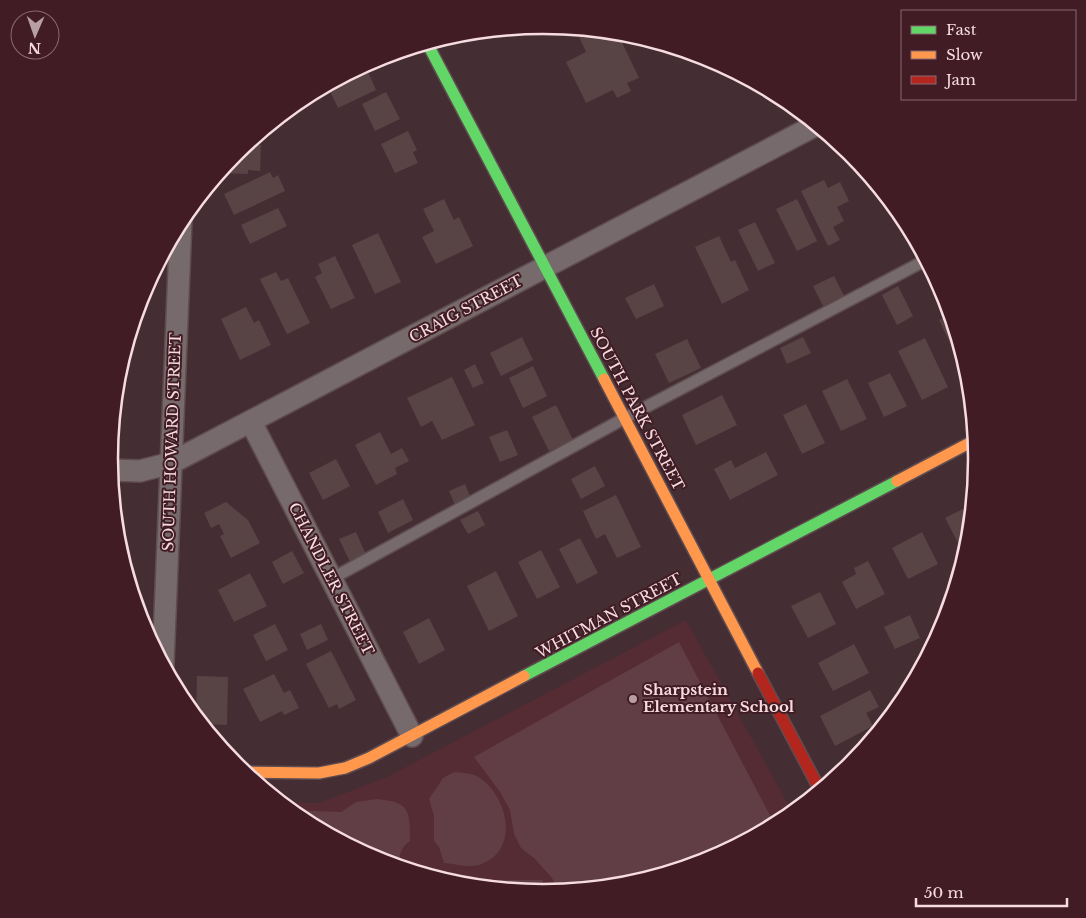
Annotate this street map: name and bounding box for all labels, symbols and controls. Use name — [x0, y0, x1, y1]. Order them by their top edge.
north arrow — [10, 10, 60, 60]
legend — [901, 10, 1076, 100]
text: Fast — [946, 20, 977, 39]
text: N — [28, 39, 41, 57]
text: Slow — [946, 45, 983, 64]
text: Jam — [944, 70, 976, 89]
street label: CRAIG STREET — [406, 271, 526, 346]
street label: SOUTH PARK STREET — [586, 324, 689, 494]
street label: SOUTH HOWARD STREET — [158, 332, 185, 552]
street label: CHANDLER STREET — [285, 499, 378, 658]
street label: WHITMAN STREET — [532, 569, 685, 663]
place label: Sharpstein Elementary School — [643, 680, 795, 716]
marker: Sharpstein Elementary School — [627, 693, 639, 705]
scale bar — [916, 876, 1067, 908]
text: 50 m — [924, 883, 964, 902]

